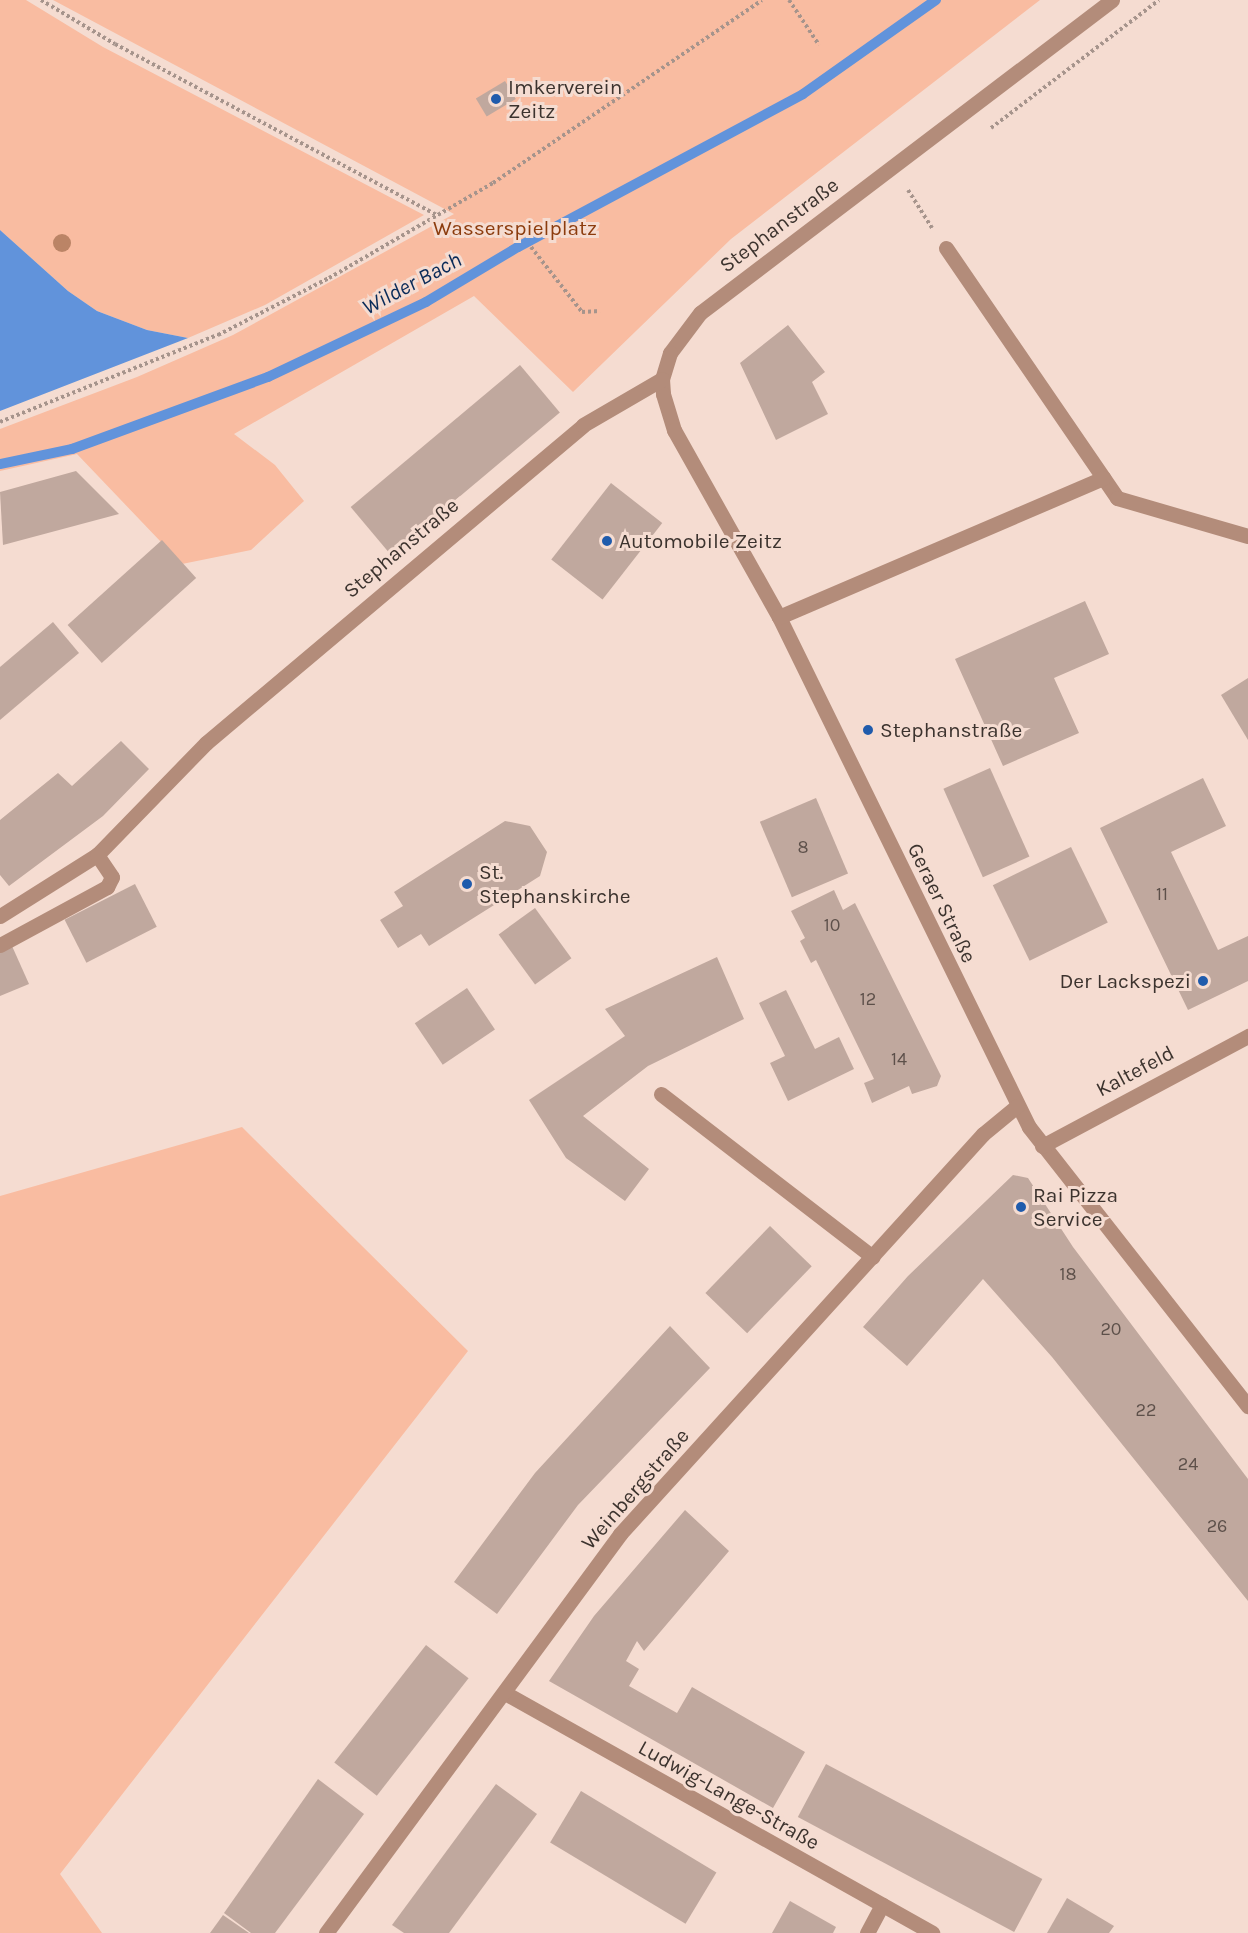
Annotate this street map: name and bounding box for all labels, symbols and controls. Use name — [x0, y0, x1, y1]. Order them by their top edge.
place label: Imkerverein Zeitz — [508, 74, 622, 124]
marker: Imkerverein Zeitz — [489, 92, 503, 106]
street label: Stephanstraße — [715, 172, 843, 278]
park label: Wasserspielplatz — [433, 215, 597, 241]
water label: Wilder Bach — [358, 247, 466, 321]
street label: Stephanstraße — [338, 493, 464, 603]
place label: Automobile Zeitz — [619, 528, 782, 554]
marker: Automobile Zeitz — [600, 534, 614, 548]
place label: Stephanstraße — [880, 717, 1022, 743]
marker: Stephanstraße — [861, 723, 875, 737]
house number: 8 — [797, 836, 809, 858]
street label: Geraer Straße — [902, 839, 982, 967]
place label: St. Stephanskirche — [479, 859, 631, 909]
marker: St. Stephanskirche — [460, 877, 474, 891]
house number: 11 — [1156, 883, 1168, 905]
house number: 10 — [824, 914, 840, 936]
place label: Der Lackspezi — [1059, 968, 1191, 994]
marker: Der Lackspezi — [1196, 974, 1210, 988]
house number: 12 — [860, 988, 876, 1010]
street label: Kaltefeld — [1091, 1040, 1179, 1102]
house number: 14 — [891, 1048, 907, 1070]
place label: Rai Pizza Service — [1033, 1182, 1118, 1232]
marker: Rai Pizza Service — [1014, 1200, 1028, 1214]
house number: 18 — [1059, 1263, 1077, 1285]
house number: 20 — [1100, 1318, 1122, 1340]
house number: 22 — [1136, 1399, 1156, 1421]
street label: Weinbergstraße — [576, 1423, 694, 1555]
house number: 24 — [1178, 1453, 1198, 1475]
house number: 26 — [1207, 1515, 1227, 1537]
street label: Ludwig-Lange-Straße — [634, 1735, 824, 1855]

